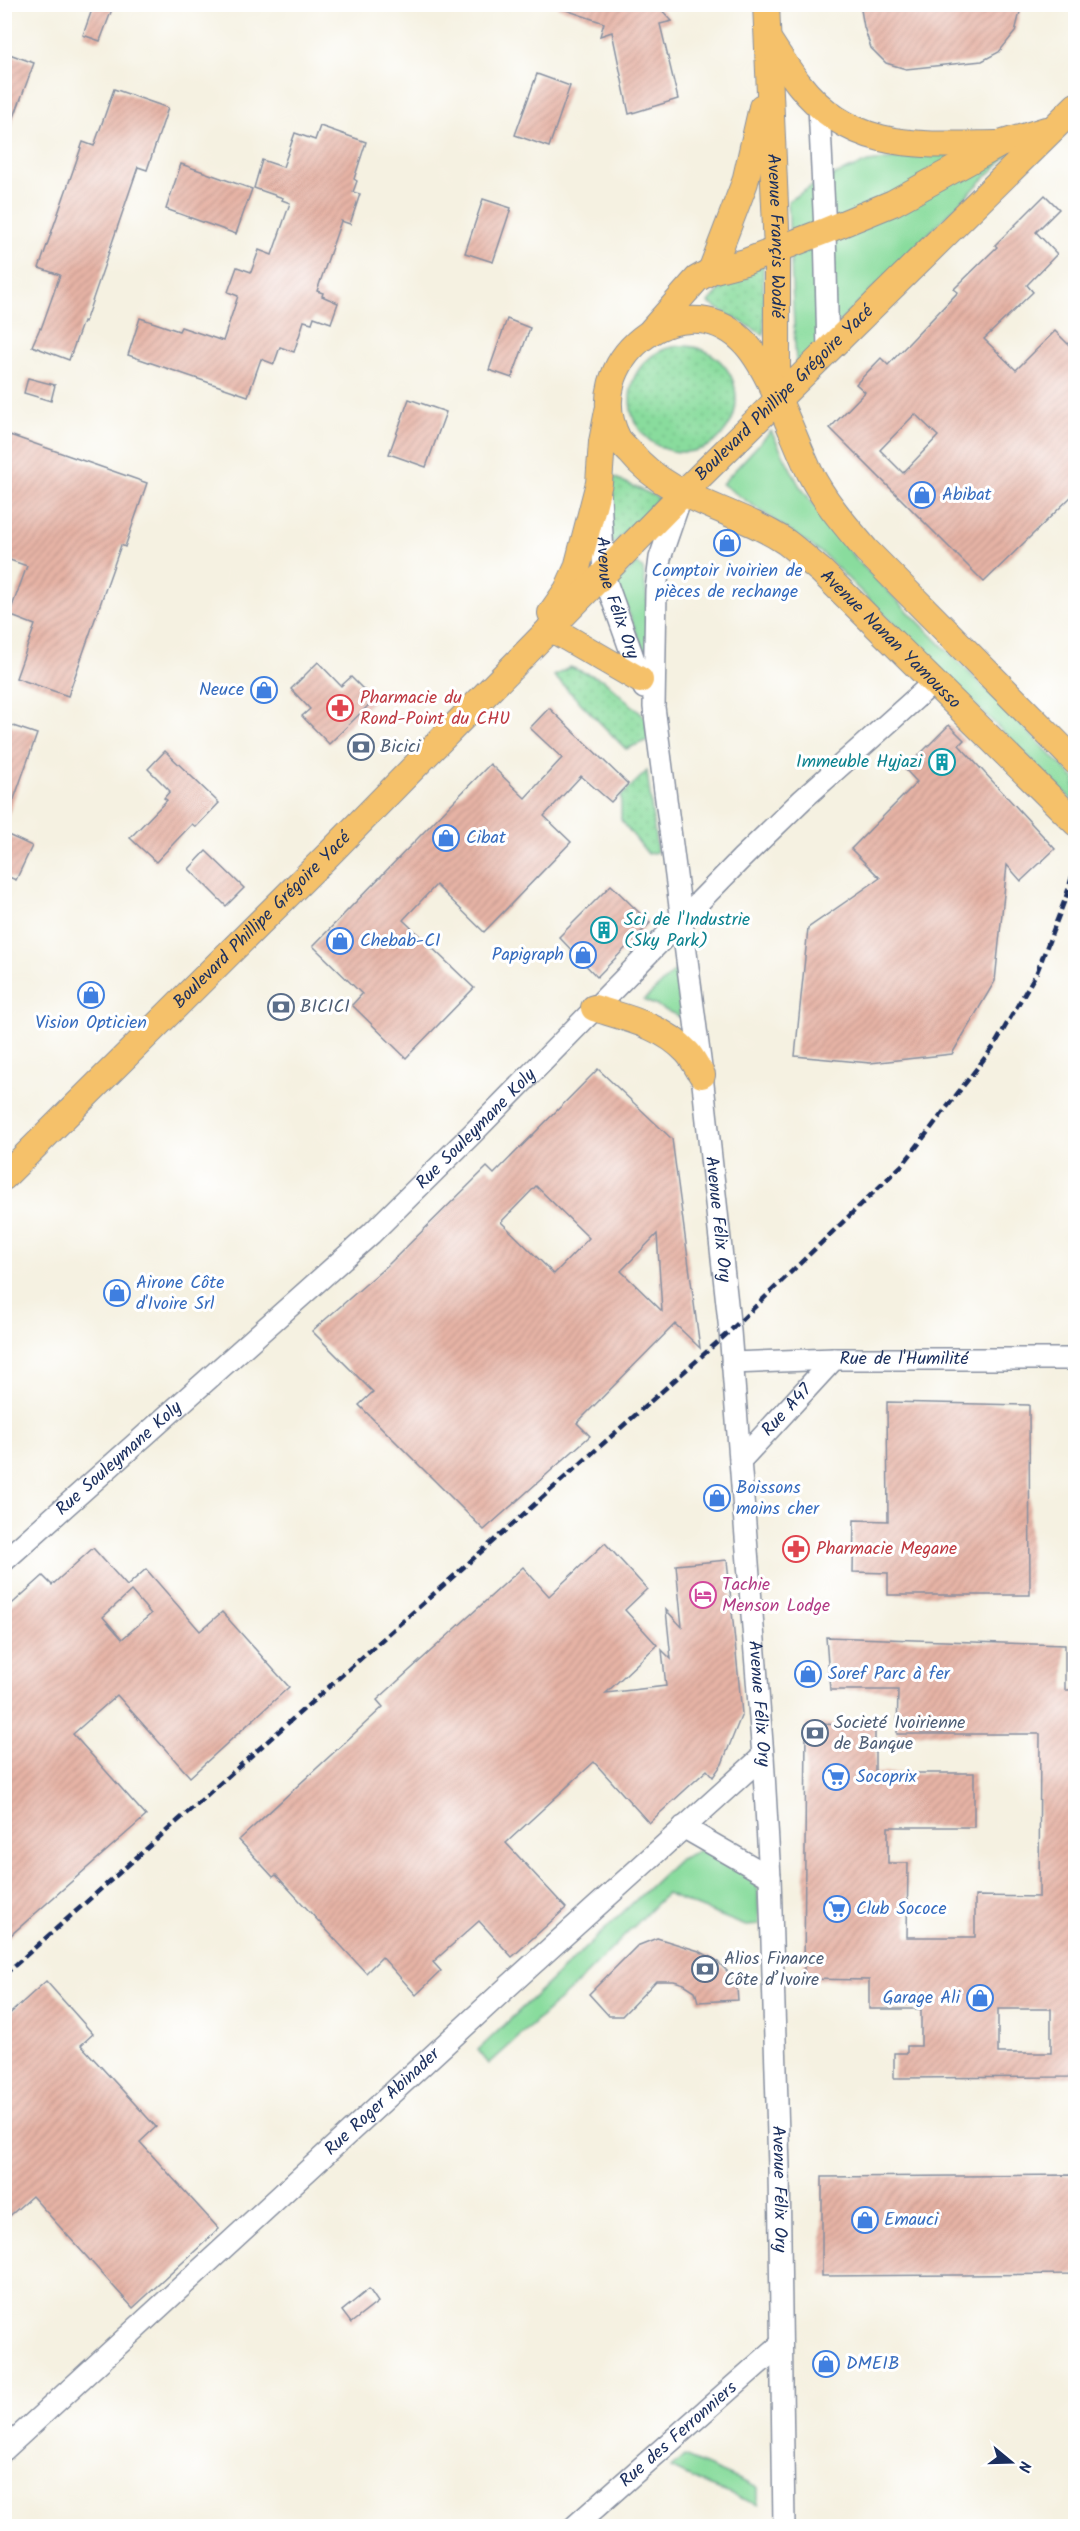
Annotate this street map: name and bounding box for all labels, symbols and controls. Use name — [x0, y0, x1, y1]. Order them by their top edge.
street label: Avenue Françis Wodié — [758, 153, 792, 319]
street label: Boulevard Phillipe Grégoire Yacé — [688, 297, 881, 488]
shop icon: Abibat — [907, 480, 937, 510]
place label: Abibat — [942, 481, 993, 510]
shop icon: Comptoir ivoirien de pièces de rechange — [712, 528, 742, 558]
street label: Avenue Félix Ory — [588, 536, 647, 664]
place label: Comptoir ivoirien de pièces de rechange — [651, 557, 803, 607]
street label: Avenue Nanan Yamousso — [813, 563, 968, 716]
shop icon: Neuce — [249, 675, 279, 705]
place label: Neuce — [199, 676, 244, 705]
place label: Pharmacie du Rond-Point du CHU — [360, 684, 510, 734]
pharmacy icon: Pharmacie du Rond-Point du CHU — [325, 693, 355, 723]
bank icon: Bicici — [346, 732, 376, 762]
place label: Bicici — [380, 733, 421, 762]
building icon: Immeuble Hyjazi — [927, 747, 957, 777]
place label: Immeuble Hyjazi — [796, 748, 923, 777]
shop icon: Cibat — [431, 823, 461, 853]
street label: Boulevard Phillipe Grégoire Yacé — [166, 824, 359, 1016]
place label: Cibat — [466, 824, 507, 853]
place label: Sci de l'Industrie (Sky Park) — [624, 906, 750, 956]
building icon: Sci de l'Industrie (Sky Park) — [589, 915, 619, 945]
shop icon: Chebab-CI — [325, 926, 355, 956]
place label: Chebab-CI — [360, 927, 441, 956]
shop icon: Papigraph — [568, 940, 598, 970]
place label: Papigraph — [492, 941, 564, 970]
shop icon: Vision Opticien — [76, 980, 106, 1010]
bank icon: BICICI — [266, 992, 296, 1022]
place label: BICICI — [300, 993, 350, 1022]
place label: Vision Opticien — [35, 1009, 147, 1038]
street label: Rue Souleymane Koly — [409, 1061, 544, 1197]
street label: Avenue Félix Ory — [696, 1155, 739, 1284]
place label: Airone Côte d'Ivoire Srl — [136, 1269, 224, 1319]
shop icon: Airone Côte d'Ivoire Srl — [102, 1278, 132, 1308]
street label: Rue de l'Humilité — [840, 1345, 969, 1374]
street label: Rue A47 — [755, 1377, 819, 1444]
street label: Rue Souleymane Koly — [49, 1394, 189, 1523]
place label: Boissons moins cher — [736, 1474, 820, 1524]
shop icon: Boissons moins cher — [702, 1483, 732, 1513]
pharmacy icon: Pharmacie Megane — [781, 1534, 811, 1564]
place label: Pharmacie Megane — [816, 1535, 957, 1564]
place label: Tachie Menson Lodge — [722, 1571, 830, 1621]
hotel icon: Tachie Menson Lodge — [688, 1580, 718, 1610]
street label: Avenue Félix Ory — [740, 1639, 778, 1768]
shop icon: Soref Parc à fer — [793, 1659, 823, 1689]
place label: Soref Parc à fer — [828, 1660, 951, 1689]
place label: Societé Ivoirienne de Banque — [834, 1709, 965, 1759]
bank icon: Societé Ivoirienne de Banque — [800, 1718, 830, 1748]
supermarket icon: Socoprix — [821, 1762, 851, 1792]
place label: Socoprix — [856, 1763, 917, 1792]
supermarket icon: Club Sococe — [822, 1894, 852, 1924]
place label: Club Sococe — [856, 1895, 947, 1924]
place label: Alios Finance Côte d’Ivoire — [724, 1945, 824, 1995]
bank icon: Alios Finance Côte d’Ivoire — [690, 1954, 720, 1984]
shop icon: Garage Ali — [965, 1983, 995, 2013]
place label: Garage Ali — [883, 1984, 961, 2013]
street label: Rue Roger Abinader — [318, 2040, 448, 2163]
street label: Avenue Félix Ory — [763, 2125, 795, 2253]
shop icon: Emauci — [850, 2205, 880, 2235]
place label: Emauci — [884, 2206, 939, 2235]
shop icon: DMEIB — [811, 2349, 841, 2379]
place label: DMEIB — [846, 2350, 899, 2379]
street label: Rue des Ferronniers — [613, 2374, 744, 2495]
north arrow — [981, 2432, 1041, 2492]
text: N — [1010, 2458, 1037, 2475]

